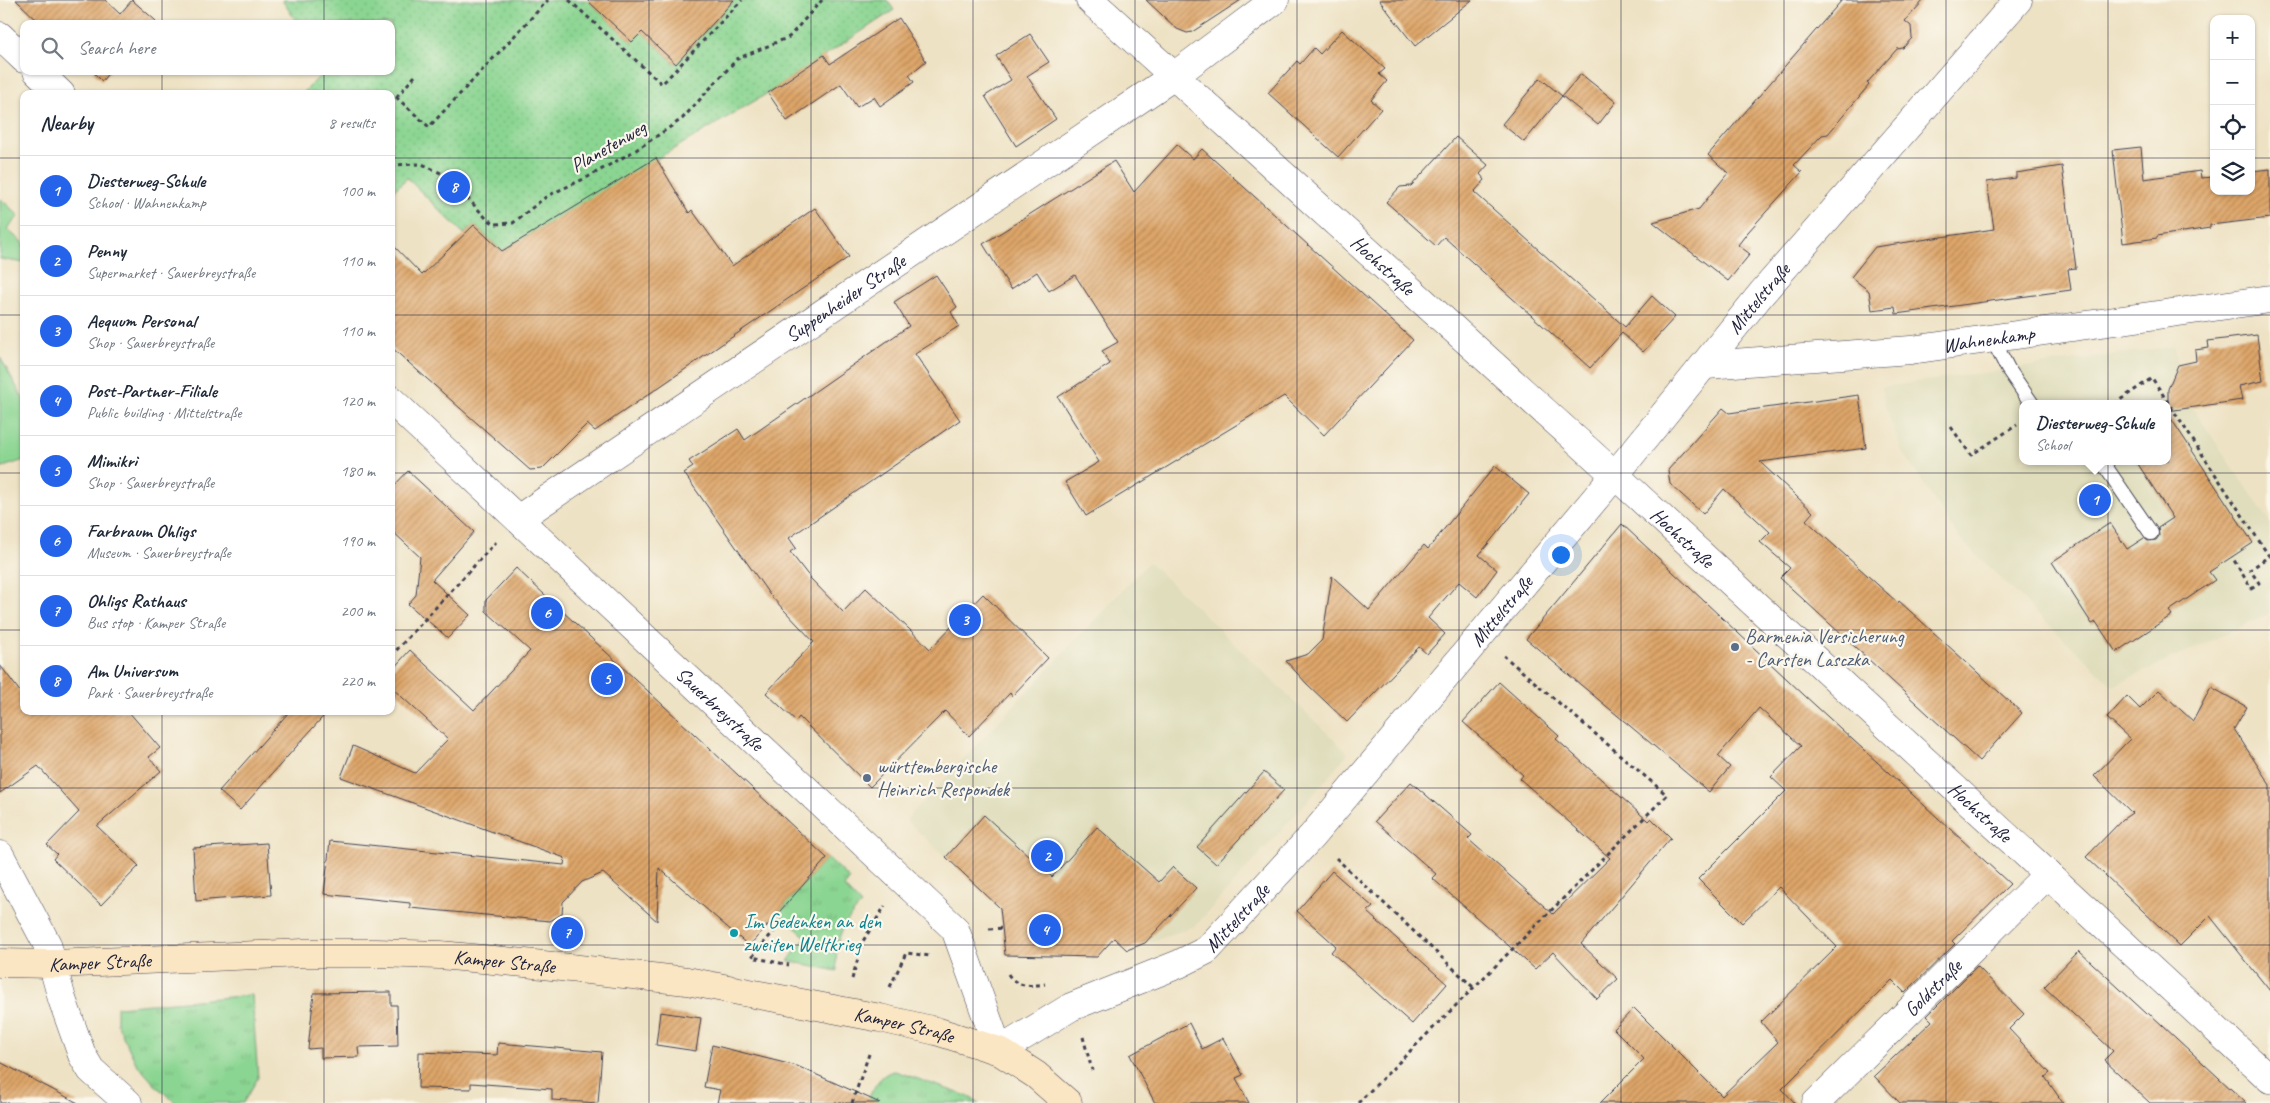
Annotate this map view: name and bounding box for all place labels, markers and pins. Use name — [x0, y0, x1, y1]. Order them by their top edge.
pin: 8 — [438, 168, 470, 206]
pin: 1 — [2079, 481, 2111, 519]
pin: 6 — [531, 594, 563, 632]
pin: 3 — [949, 601, 981, 639]
place label: Barmenia Versicherung - Carsten Lasczka — [1745, 624, 1905, 672]
marker: Barmenia Versicherung - Carsten Lasczka — [1729, 641, 1741, 653]
pin: 5 — [591, 660, 623, 698]
place label: württembergische Heinrich Respondek — [877, 754, 1011, 802]
marker: württembergische Heinrich Respondek — [861, 772, 873, 784]
pin: 2 — [1031, 837, 1063, 875]
place label: Im Gedenken an den zweiten Weltkrieg — [744, 909, 882, 957]
pin: 4 — [1029, 911, 1061, 949]
pin: 7 — [551, 914, 583, 952]
marker: Im Gedenken an den zweiten Weltkrieg — [728, 927, 740, 939]

